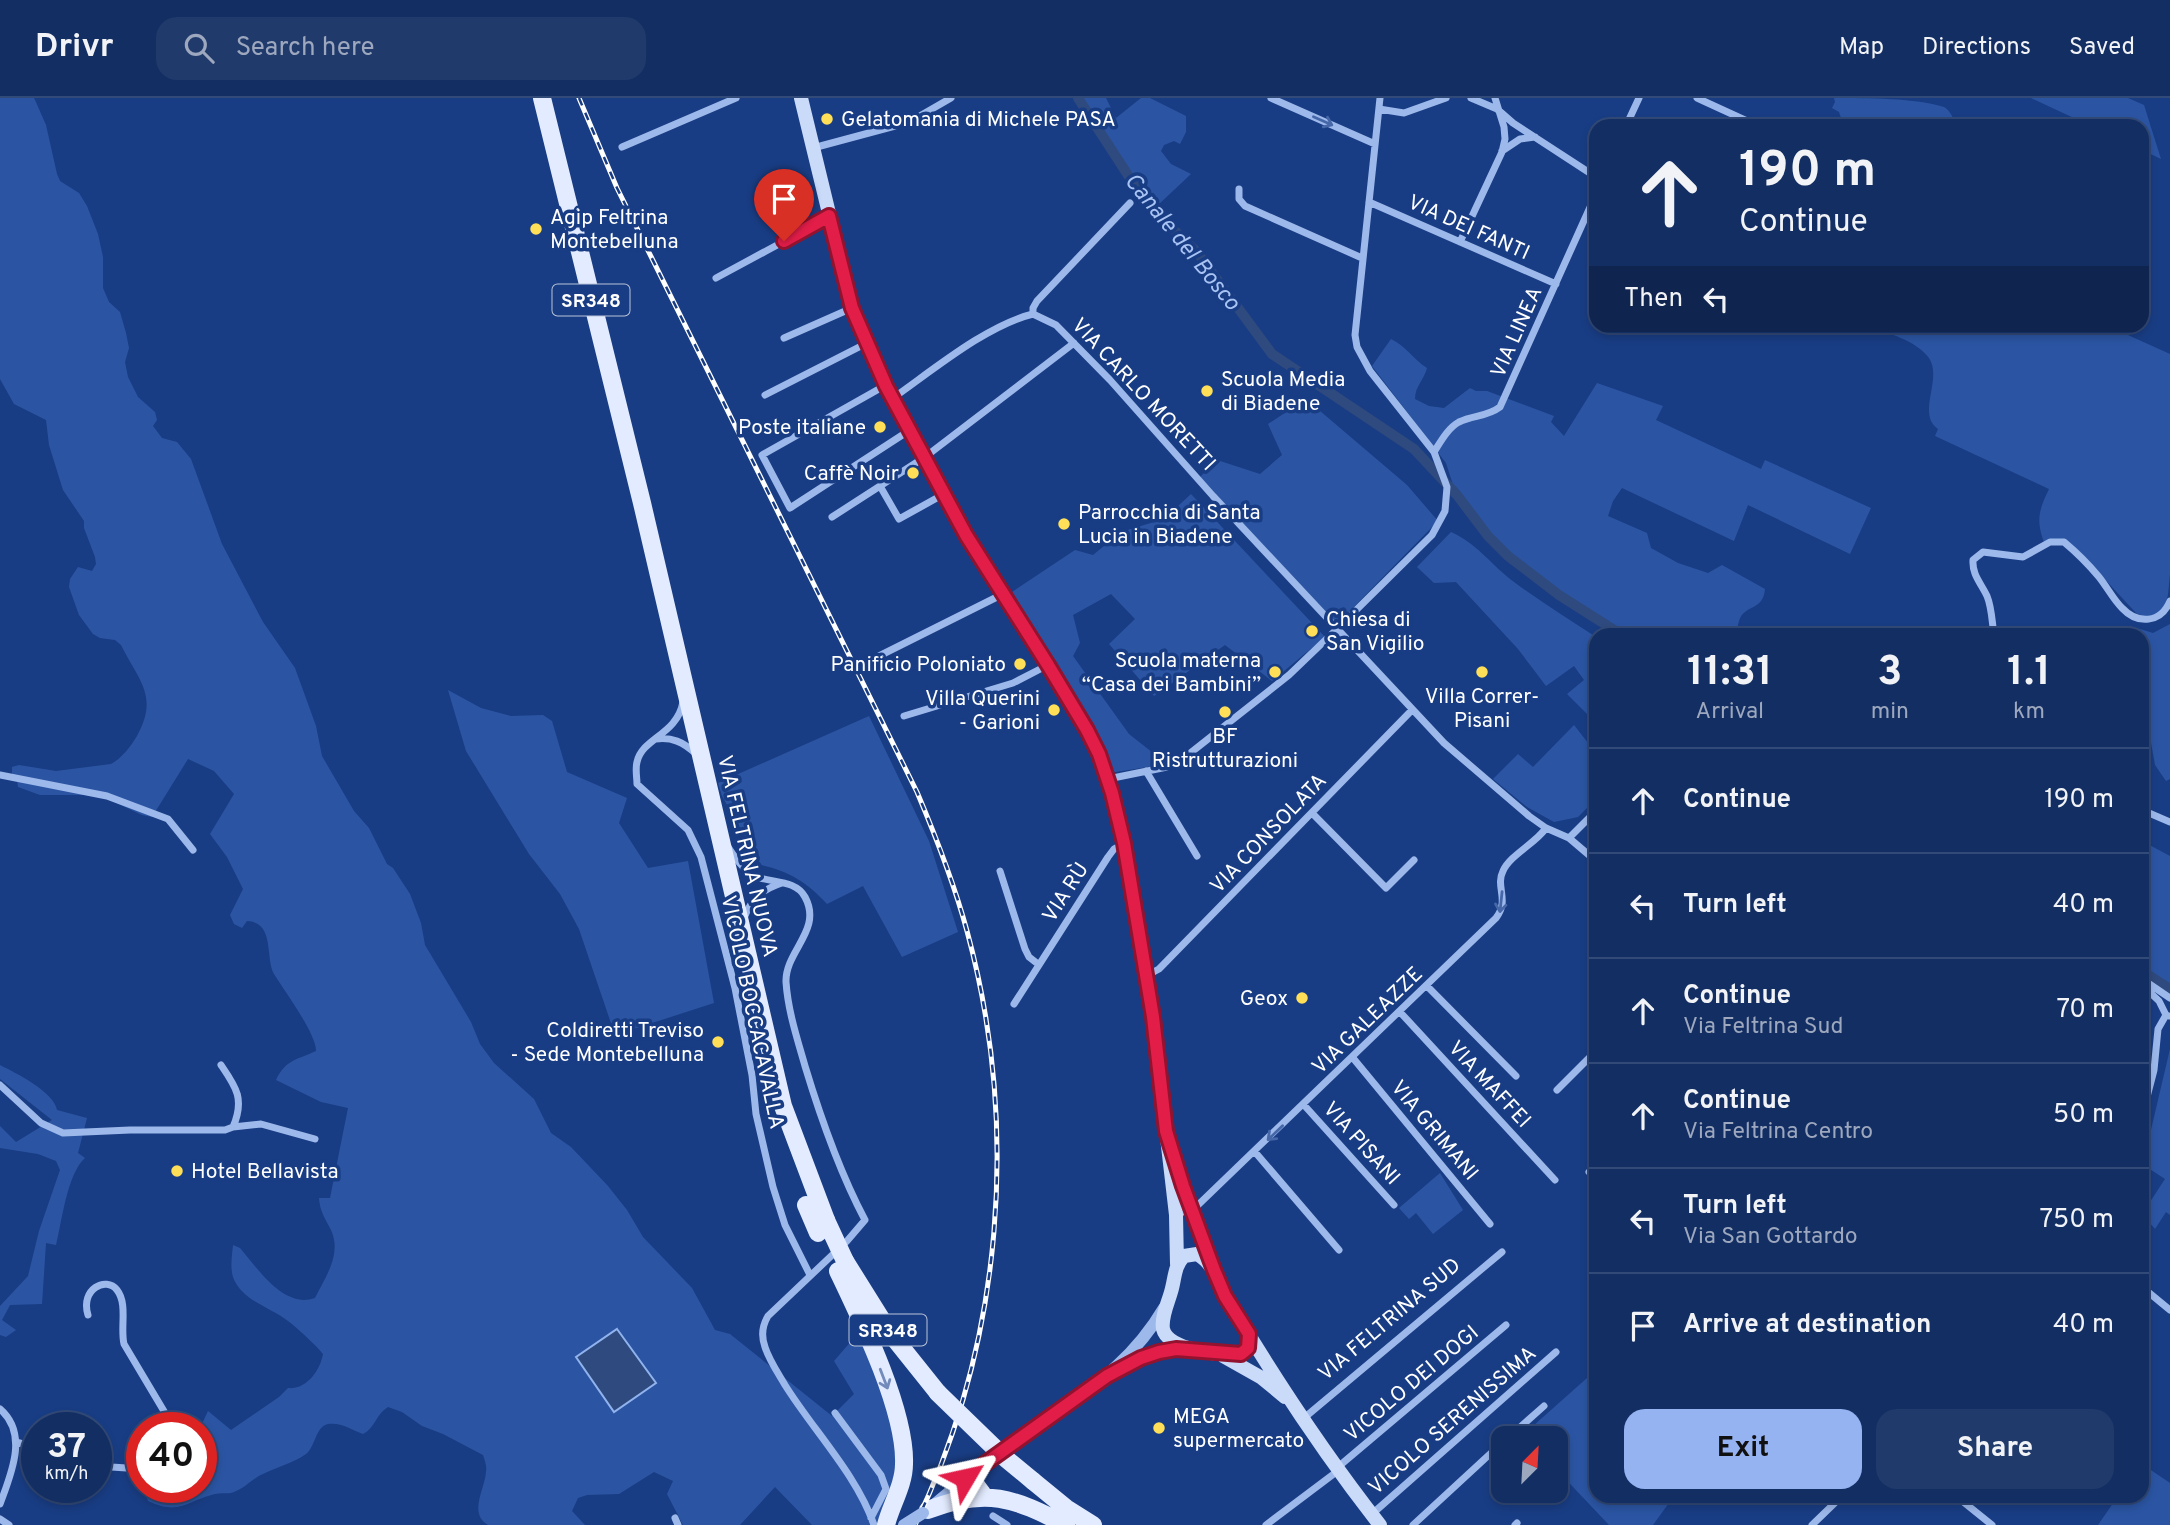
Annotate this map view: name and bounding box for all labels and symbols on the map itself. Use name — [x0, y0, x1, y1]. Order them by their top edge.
place label: Gelatomania di Michele PASA — [841, 107, 1116, 134]
marker: Gelatomania di Michele PASA — [819, 111, 835, 127]
one-way arrow — [1311, 115, 1333, 128]
water label: Canale del Bosco — [1117, 168, 1246, 318]
pin — [754, 169, 814, 241]
street label: VIA DEI FANTI — [1403, 189, 1534, 267]
place label: Agip Feltrina Montebelluna — [550, 205, 678, 256]
marker: Agip Feltrina Montebelluna — [528, 221, 544, 237]
street label: VIA LINEA — [1485, 283, 1549, 382]
road number: SR348 — [552, 284, 630, 316]
street label: VIA CARLO MORETTI — [1065, 313, 1221, 477]
place label: Scuola Media di Biadene — [1221, 367, 1345, 418]
marker: Scuola Media di Biadene — [1199, 383, 1215, 399]
place label: Poste italiane — [738, 415, 866, 442]
marker: Poste italiane — [872, 419, 888, 435]
place label: Caffè Noir — [804, 461, 899, 488]
marker: Caffè Noir — [905, 465, 921, 481]
place label: Parrocchia di Santa Lucia in Biadene — [1078, 500, 1260, 551]
marker: Parrocchia di Santa Lucia in Biadene — [1056, 516, 1072, 532]
place label: Chiesa di San Vigilio — [1326, 607, 1425, 658]
marker: Chiesa di San Vigilio — [1304, 623, 1320, 639]
place label: Scuola materna “Casa dei Bambini” — [1082, 648, 1261, 699]
place label: Panificio Poloniato — [830, 652, 1006, 679]
marker: Panificio Poloniato — [1012, 656, 1028, 672]
marker: Scuola materna “Casa dei Bambini” — [1267, 664, 1283, 680]
marker: Villa Correr- Pisani — [1474, 664, 1490, 680]
place label: Villa Correr- Pisani — [1425, 684, 1539, 735]
place label: Villa Querini - Garioni — [925, 686, 1040, 737]
marker: Villa Querini - Garioni — [1046, 702, 1062, 718]
marker: BF Ristrutturazioni — [1217, 704, 1233, 720]
place label: BF Ristrutturazioni — [1152, 724, 1298, 775]
street label: VIA FELTRINA NUOVA — [710, 753, 783, 960]
street label: VIA CONSOLATA — [1205, 768, 1333, 900]
street label: VIA RÙ — [1036, 857, 1095, 928]
one-way arrow — [1494, 890, 1507, 913]
street label: VICOLO BOCCACAVALLA — [714, 893, 790, 1132]
street label: VIA GALEAZZE — [1307, 961, 1429, 1081]
place label: Geox — [1240, 986, 1288, 1013]
marker: Geox — [1294, 990, 1310, 1006]
place label: Coldiretti Treviso - Sede Montebelluna — [510, 1018, 704, 1069]
marker: Coldiretti Treviso - Sede Montebelluna — [710, 1034, 726, 1050]
street label: VIA MAFFEI — [1442, 1036, 1536, 1134]
street label: VIA GRIMANI — [1384, 1075, 1484, 1187]
street label: VIA PISANI — [1316, 1097, 1405, 1191]
one-way arrow — [1267, 1124, 1284, 1141]
place label: Hotel Bellavista — [191, 1159, 338, 1186]
marker: Hotel Bellavista — [169, 1163, 185, 1179]
street label: VIA FELTRINA SUD — [1313, 1253, 1467, 1388]
road number: SR348 — [850, 1314, 926, 1346]
street label: VICOLO DEI DOGI — [1339, 1320, 1485, 1448]
street label: VICOLO SERENISSIMA — [1363, 1341, 1543, 1502]
one-way arrow — [878, 1367, 891, 1389]
place label: MEGA supermercato — [1173, 1404, 1304, 1455]
speed limit sign: 40 — [126, 1412, 217, 1503]
marker: MEGA supermercato — [1151, 1420, 1167, 1436]
north arrow — [1491, 1426, 1568, 1503]
position arrow — [928, 1441, 1002, 1515]

